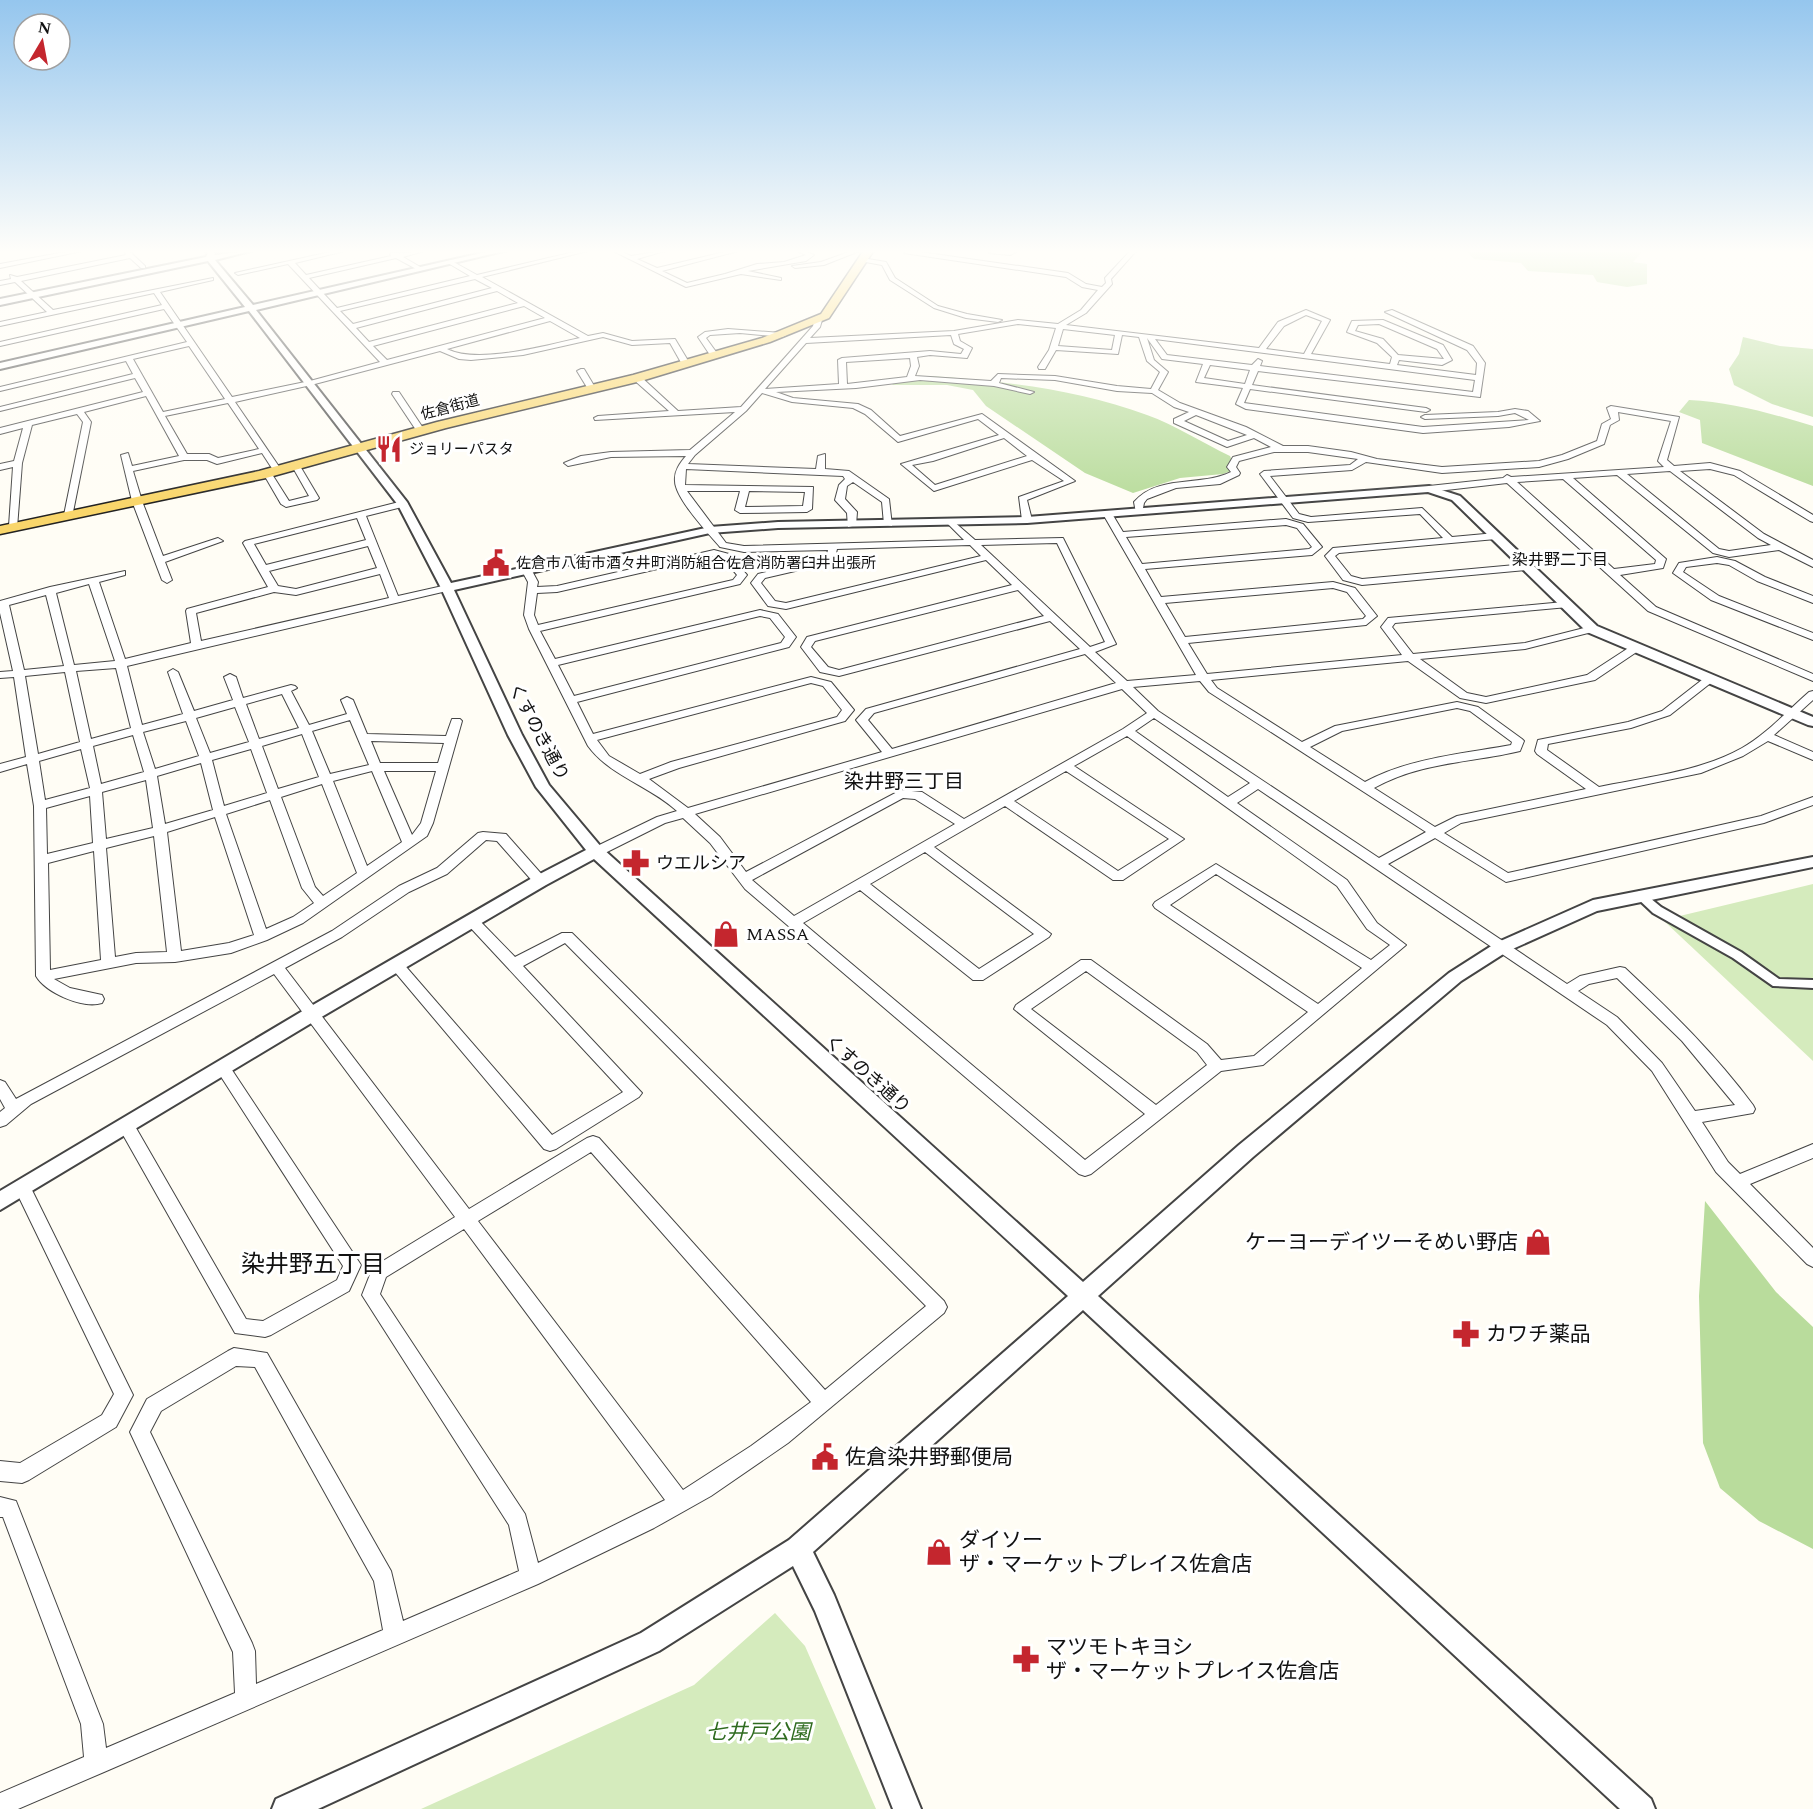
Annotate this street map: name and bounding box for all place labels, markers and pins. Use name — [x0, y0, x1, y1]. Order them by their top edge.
restaurant icon: ジョリーパスタ — [374, 434, 404, 464]
place label: ジョリーパスタ — [409, 438, 514, 461]
public building icon: 佐倉市八街市酒々井町消防組合佐倉消防署臼井出張所 — [481, 548, 511, 578]
place label: 佐倉市八街市酒々井町消防組合佐倉消防署臼井出張所 — [516, 552, 876, 575]
pharmacy icon: ウエルシア — [621, 848, 651, 878]
place label: ウエルシア — [656, 850, 746, 877]
shop icon: MASSA — [711, 919, 741, 949]
place label: MASSA — [746, 921, 809, 948]
place label: ケーヨーデイツーそめい野店 — [1245, 1227, 1518, 1259]
shop icon: ケーヨーデイツーそめい野店 — [1523, 1227, 1553, 1257]
pharmacy icon: カワチ薬品 — [1451, 1319, 1481, 1349]
place label: カワチ薬品 — [1486, 1319, 1591, 1351]
public building icon: 佐倉染井野郵便局 — [810, 1442, 840, 1472]
place label: 佐倉染井野郵便局 — [845, 1442, 1013, 1474]
place label: ダイソー ザ・マーケットプレイス佐倉店 — [959, 1525, 1252, 1581]
shop icon: ダイソー ザ・マーケットプレイス佐倉店 — [924, 1537, 954, 1567]
place label: マツモトキヨシ ザ・マーケットプレイス佐倉店 — [1046, 1632, 1339, 1688]
pharmacy icon: マツモトキヨシ ザ・マーケットプレイス佐倉店 — [1011, 1644, 1041, 1674]

